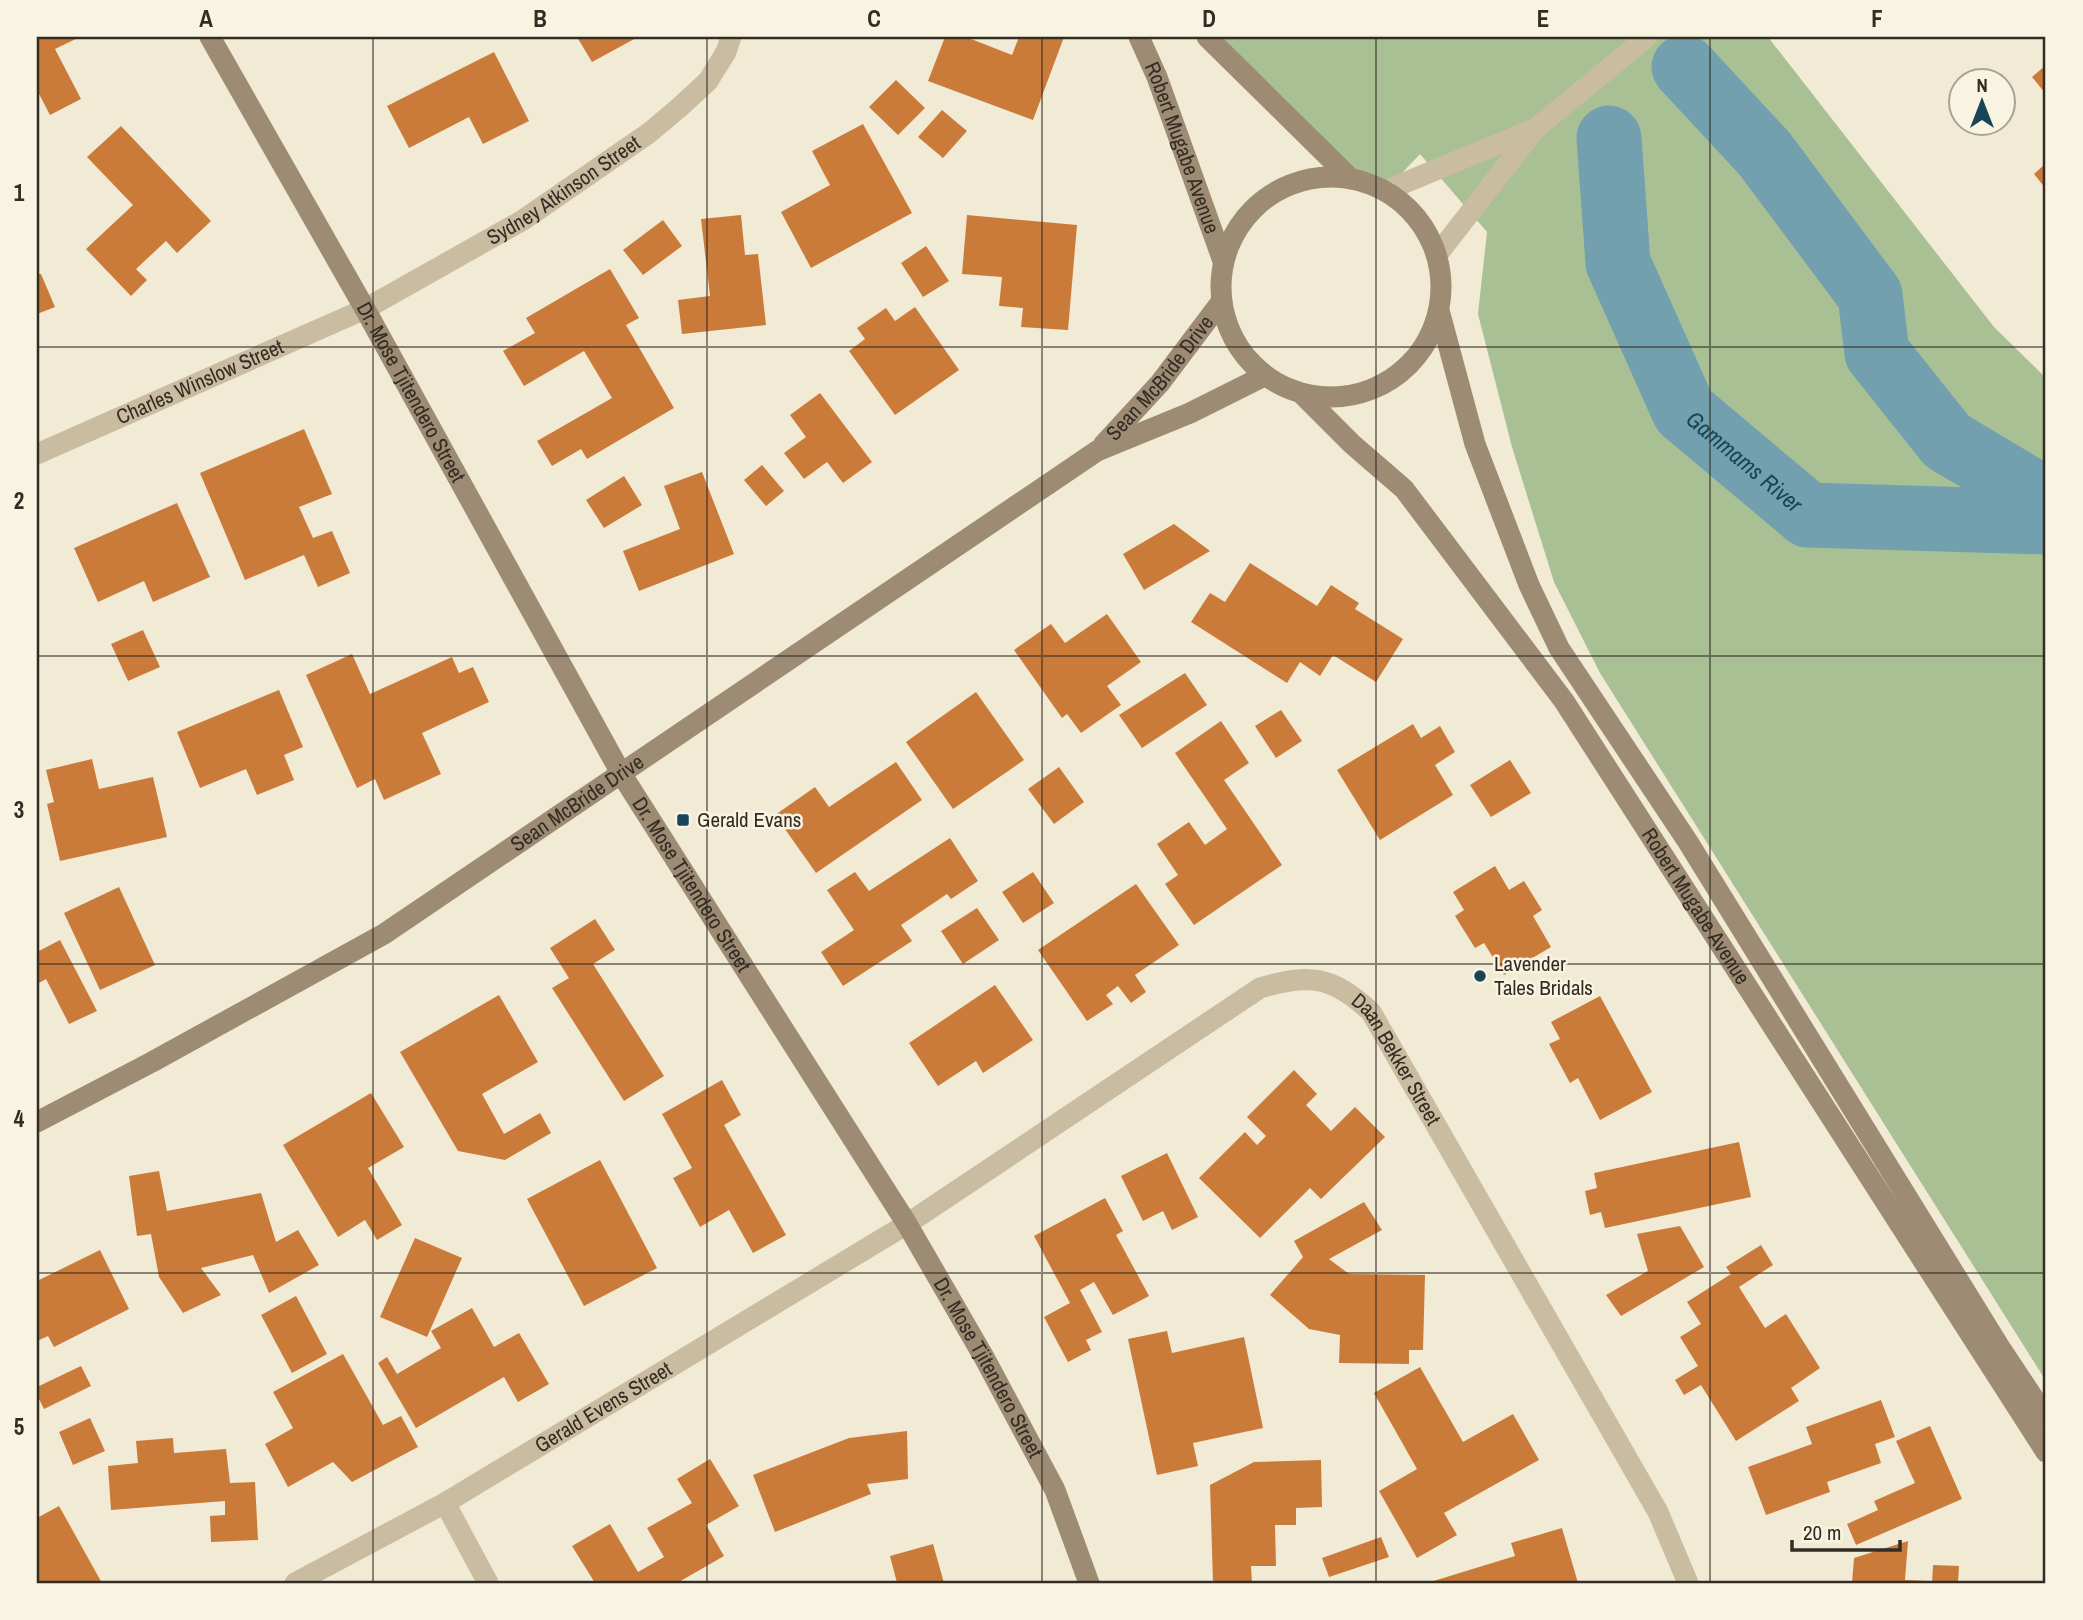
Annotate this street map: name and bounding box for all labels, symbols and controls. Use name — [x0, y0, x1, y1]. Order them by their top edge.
text: A — [199, 3, 213, 34]
text: B — [533, 3, 547, 34]
text: C — [867, 3, 881, 34]
text: D — [1202, 3, 1216, 34]
text: E — [1537, 3, 1549, 34]
text: F — [1871, 3, 1883, 34]
street label: Robert Mugabe Avenue — [1138, 57, 1227, 238]
north arrow — [1946, 66, 2016, 136]
text: N — [1976, 72, 1988, 98]
street label: Sydney Atkinson Street — [481, 128, 646, 252]
text: 1 — [14, 177, 25, 208]
street label: Dr. Mose Tjitendero Street — [350, 297, 473, 487]
street label: Sean McBride Drive — [1099, 309, 1220, 447]
street label: Charles Winslow Street — [111, 332, 288, 431]
water label: Gammams River — [1680, 403, 1810, 519]
text: 2 — [14, 485, 24, 516]
street label: Sean McBride Drive — [505, 747, 649, 858]
street label: Dr. Mose Tjitendero Street — [626, 791, 758, 977]
text: 3 — [14, 794, 24, 825]
place label: Gerald Evans — [697, 805, 801, 834]
marker: Gerald Evans — [675, 812, 691, 828]
street label: Robert Mugabe Avenue — [1635, 822, 1757, 990]
place label: Lavender Tales Bridals — [1494, 949, 1593, 1002]
marker: Lavender Tales Bridals — [1472, 968, 1488, 984]
street label: Daan Bekker Street — [1345, 986, 1448, 1130]
text: 4 — [14, 1103, 25, 1134]
street label: Dr. Mose Tjitendero Street — [927, 1272, 1050, 1463]
street label: Gerald Evens Street — [529, 1354, 677, 1459]
text: 5 — [14, 1411, 24, 1442]
scale bar — [1792, 1508, 1901, 1552]
text: 20 m — [1803, 1518, 1841, 1547]

